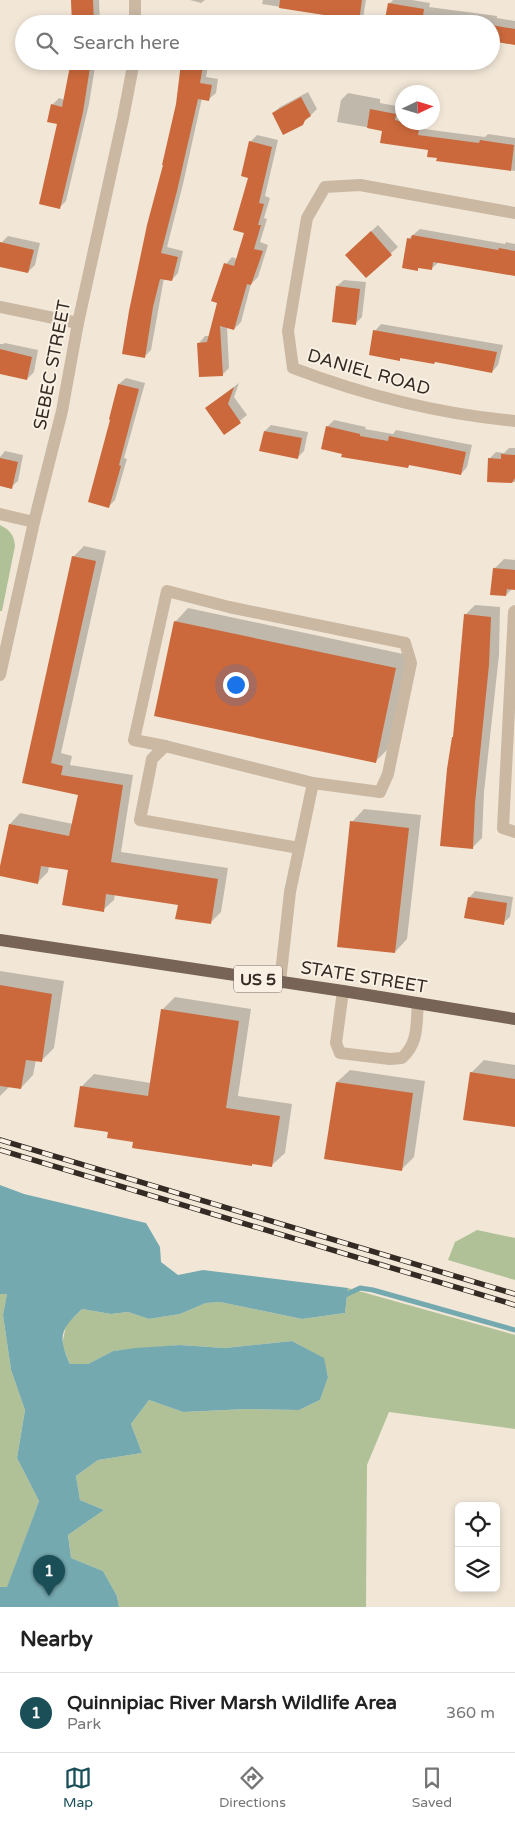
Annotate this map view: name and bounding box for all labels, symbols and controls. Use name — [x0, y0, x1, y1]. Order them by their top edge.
search box — [15, 15, 500, 70]
icon: search — [33, 29, 61, 57]
text: Search here — [73, 32, 180, 54]
north arrow — [395, 85, 440, 130]
street label: SEBEC STREET — [29, 298, 75, 432]
street label: DANIEL ROAD — [305, 344, 433, 400]
your location — [223, 672, 249, 698]
street label: STATE STREET — [299, 956, 429, 998]
road number: US 5 — [234, 966, 282, 992]
map controls — [455, 1502, 500, 1592]
button: locate — [455, 1502, 500, 1547]
button: layers — [455, 1547, 500, 1592]
pin: 1 — [33, 1555, 65, 1596]
text: Nearby — [20, 1627, 93, 1652]
text: Quinnipiac River Marsh Wildlife Area — [67, 1692, 397, 1714]
text: 1 — [31, 1703, 41, 1723]
text: 360 m — [446, 1703, 495, 1723]
text: Park — [67, 1714, 101, 1734]
tab: Map — [63, 1764, 93, 1811]
tab: Directions — [219, 1764, 286, 1811]
tab: Saved — [412, 1764, 452, 1811]

